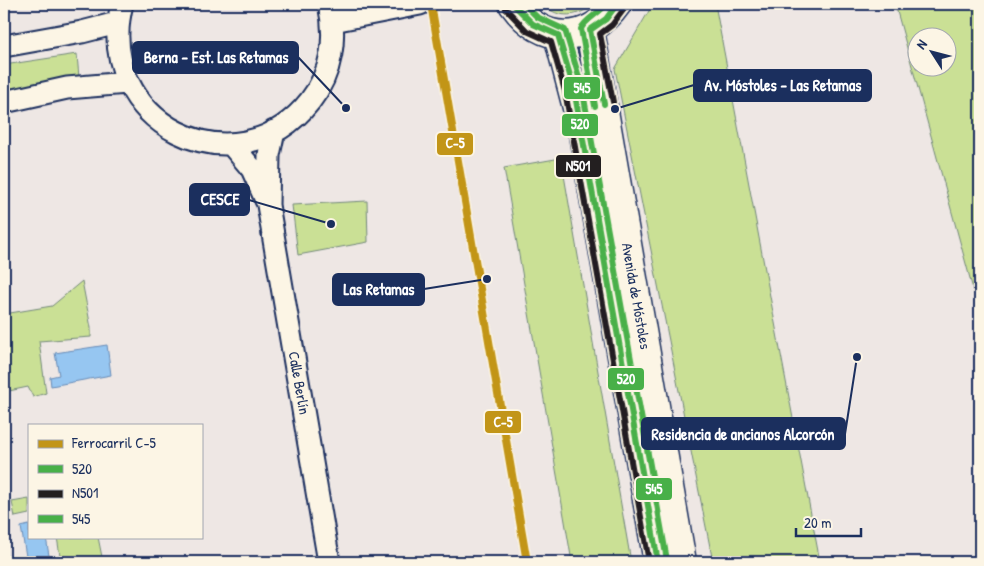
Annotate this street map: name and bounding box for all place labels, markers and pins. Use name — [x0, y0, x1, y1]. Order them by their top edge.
callout: Berna - Est. Las Retamas — [133, 42, 298, 73]
callout: Av. Móstoles - Las Retamas — [694, 70, 871, 101]
callout: CESCE — [190, 184, 249, 215]
callout: Las Retamas — [333, 274, 424, 305]
callout: Residencia de ancianos Alcorcón — [642, 418, 845, 449]

